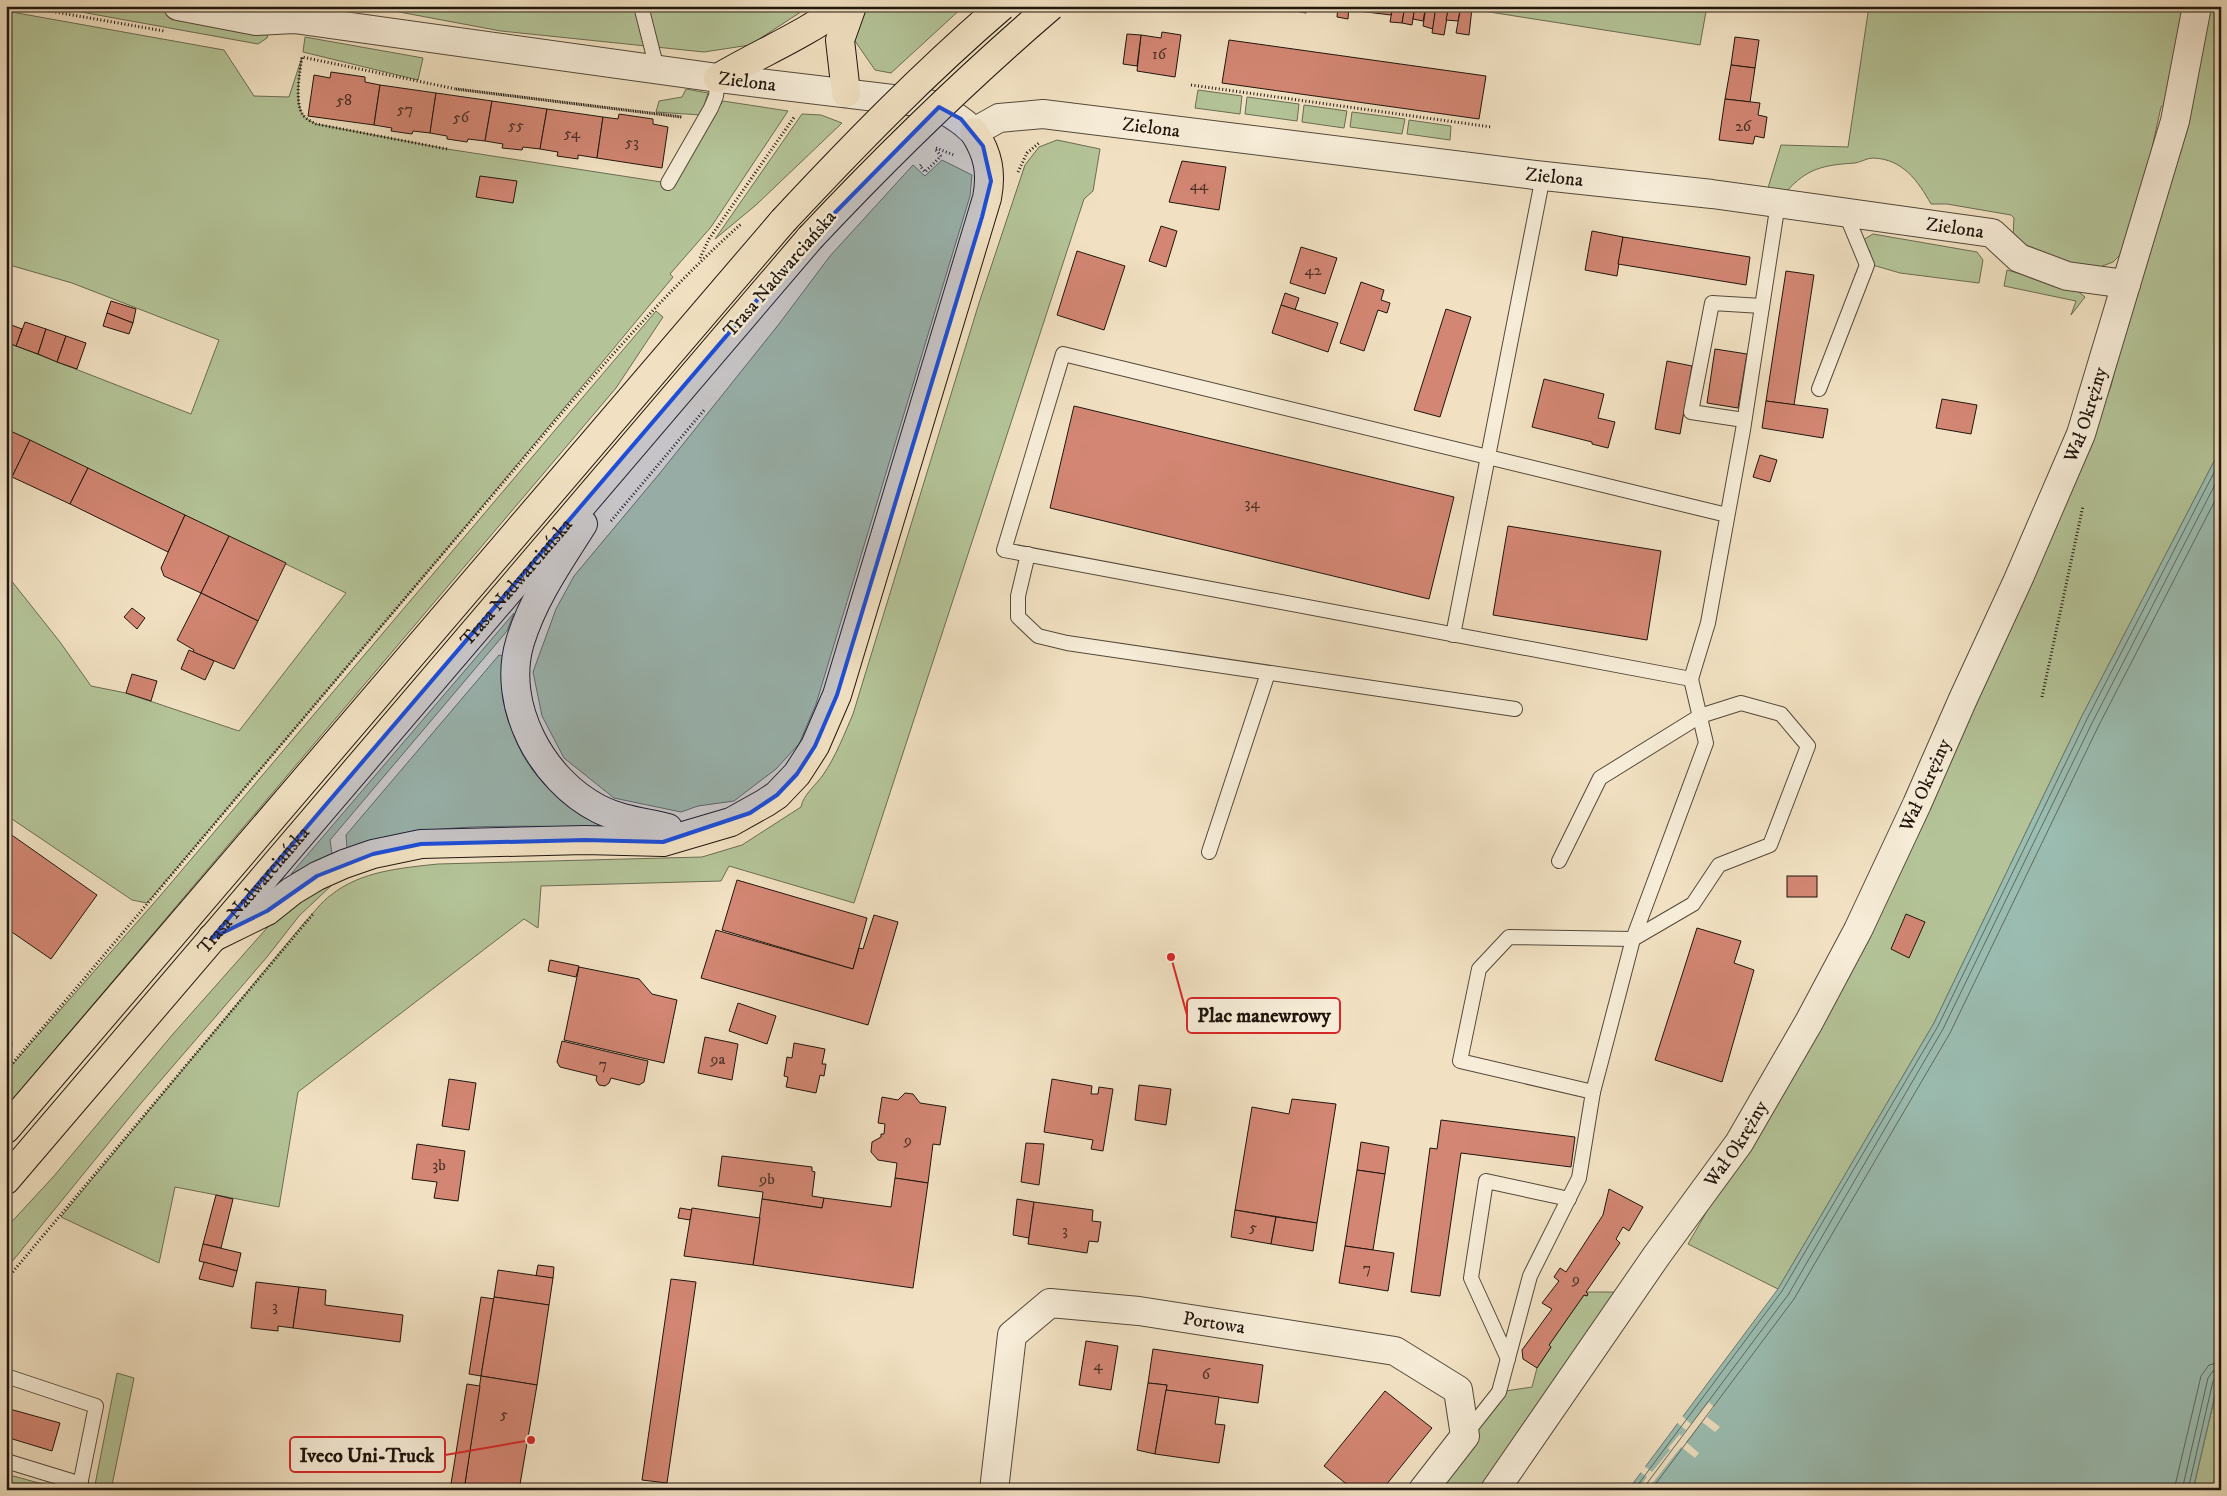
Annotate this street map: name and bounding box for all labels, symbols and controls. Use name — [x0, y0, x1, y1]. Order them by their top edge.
house number: 16 — [1152, 44, 1167, 64]
street label: Zielona — [717, 67, 777, 96]
house number: 58 — [336, 90, 352, 110]
house number: 57 — [397, 99, 413, 119]
house number: 56 — [453, 107, 470, 127]
street label: Zielona — [1121, 112, 1181, 142]
house number: 55 — [508, 115, 524, 135]
house number: 26 — [1735, 116, 1752, 136]
house number: 54 — [564, 123, 581, 143]
house number: 53 — [625, 132, 639, 152]
street label: Zielona — [1524, 162, 1584, 192]
house number: 44 — [1190, 175, 1209, 195]
street label: Trasa Nadwarciańska — [719, 206, 841, 342]
street label: Zielona — [1925, 212, 1985, 243]
house number: 42 — [1304, 260, 1322, 280]
street label: Wał Okrężny — [2058, 363, 2112, 467]
house number: 34 — [1244, 493, 1260, 513]
street label: Trasa Nadwarciańska — [455, 513, 577, 651]
street label: Wał Okrężny — [1894, 734, 1956, 836]
street label: Trasa Nadwarciańska — [192, 822, 314, 959]
callout: Plac manewrowy — [1187, 998, 1340, 1033]
text: Plac manewrowy — [1197, 1004, 1331, 1029]
house number: 9a — [710, 1049, 726, 1069]
house number: 7 — [599, 1054, 607, 1074]
street label: Wał Okrężny — [1699, 1096, 1773, 1192]
house number: 9 — [903, 1130, 912, 1150]
house number: 3b — [432, 1155, 446, 1175]
house number: 9b — [758, 1169, 775, 1189]
house number: 5 — [1249, 1217, 1257, 1237]
house number: 3 — [1062, 1220, 1068, 1240]
house number: 7 — [1363, 1258, 1371, 1278]
house number: 9 — [1571, 1269, 1580, 1289]
house number: 3 — [272, 1296, 278, 1316]
street label: Portowa — [1181, 1307, 1247, 1339]
house number: 4 — [1093, 1355, 1103, 1375]
house number: 6 — [1202, 1364, 1211, 1384]
house number: 5 — [500, 1404, 508, 1424]
callout: Iveco Uni-Truck — [290, 1437, 445, 1472]
text: Iveco Uni-Truck — [300, 1444, 436, 1469]

